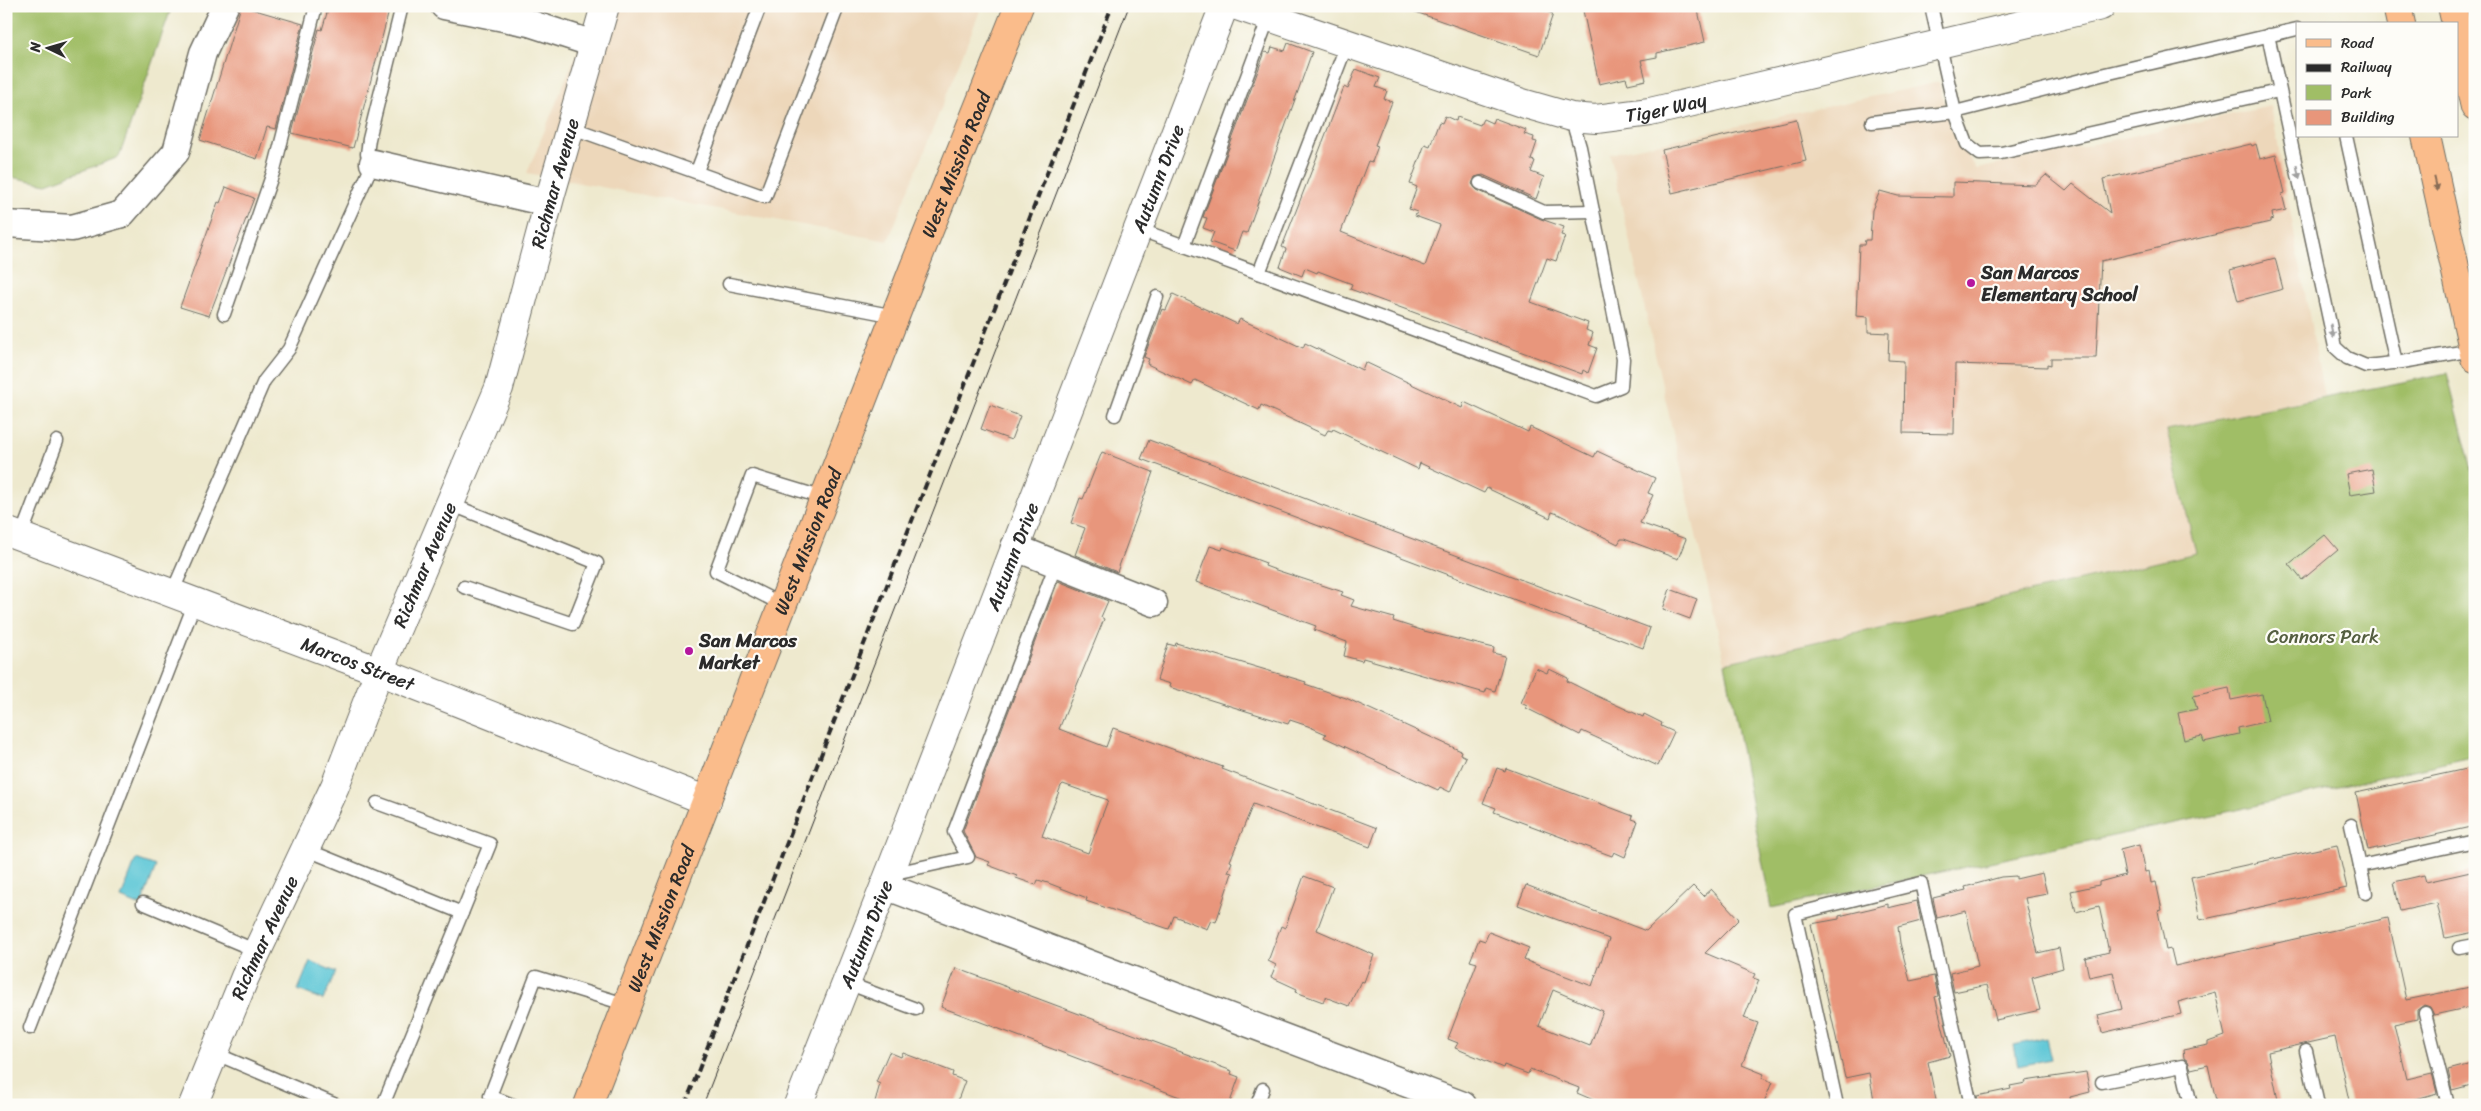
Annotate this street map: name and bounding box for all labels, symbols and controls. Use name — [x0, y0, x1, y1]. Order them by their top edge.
north arrow — [22, 22, 72, 72]
legend — [2296, 22, 2458, 138]
text: Road — [2341, 30, 2374, 56]
text: N — [23, 41, 48, 54]
text: Railway — [2341, 54, 2392, 80]
text: Park — [2341, 80, 2372, 106]
street label: Tiger Way — [1623, 83, 1710, 132]
street label: West Mission Road — [911, 84, 1000, 242]
text: Building — [2341, 104, 2395, 130]
street label: Richmar Avenue — [521, 114, 589, 252]
street label: Autumn Drive — [1121, 119, 1194, 238]
one-way arrow — [2295, 165, 2303, 181]
one-way arrow — [2432, 176, 2440, 191]
place label: San Marcos Elementary School — [1980, 256, 2138, 311]
marker: San Marcos Elementary School — [1965, 277, 1977, 289]
one-way arrow — [2328, 324, 2336, 339]
street label: West Mission Road — [764, 461, 852, 620]
street label: Richmar Avenue — [383, 496, 466, 633]
street label: Autumn Drive — [976, 497, 1048, 616]
park label: Connors Park — [2267, 620, 2379, 653]
place label: San Marcos Market — [698, 624, 798, 679]
street label: Marcos Street — [296, 627, 421, 701]
marker: San Marcos Market — [683, 645, 695, 657]
street label: West Mission Road — [617, 838, 705, 997]
street label: Richmar Avenue — [221, 870, 307, 1005]
street label: Autumn Drive — [829, 875, 902, 994]

